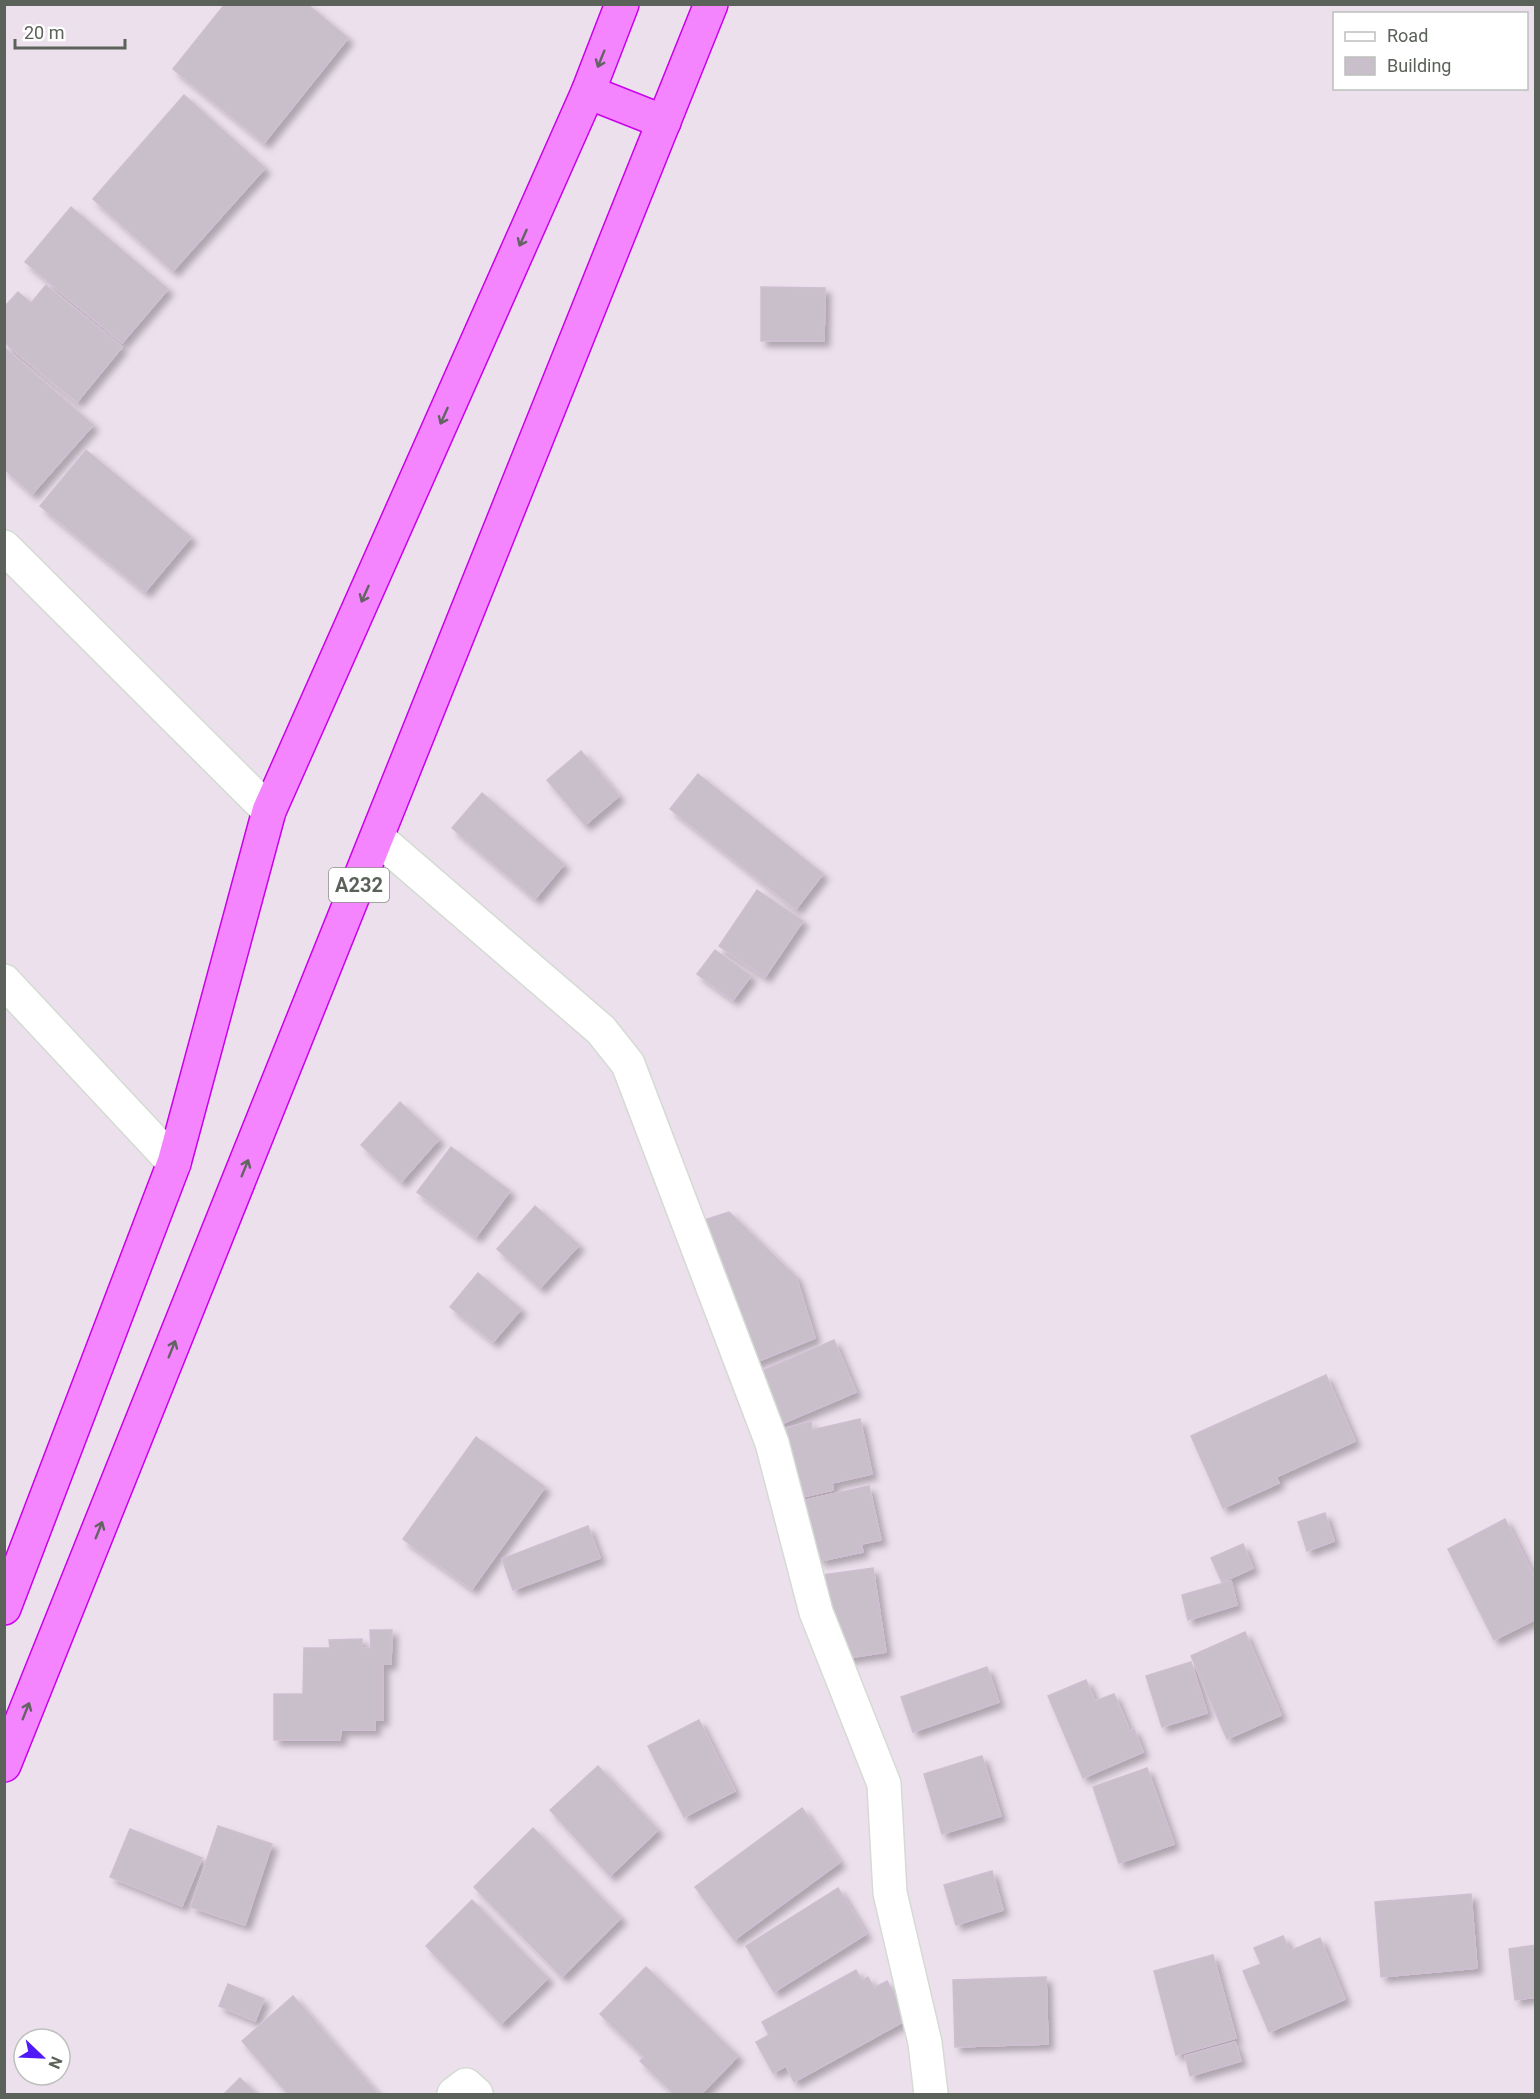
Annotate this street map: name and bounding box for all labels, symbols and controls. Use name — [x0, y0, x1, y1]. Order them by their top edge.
scale bar — [15, 12, 124, 50]
legend — [1333, 12, 1528, 90]
text: 20 m — [24, 22, 64, 43]
text: Road — [1387, 25, 1428, 46]
one-way arrow — [595, 49, 606, 68]
text: Building — [1387, 55, 1451, 76]
one-way arrow — [517, 228, 528, 246]
one-way arrow — [438, 406, 449, 425]
one-way arrow — [359, 585, 370, 603]
road number: A232 — [329, 868, 389, 902]
one-way arrow — [240, 1159, 251, 1178]
one-way arrow — [167, 1340, 178, 1358]
one-way arrow — [94, 1521, 105, 1539]
one-way arrow — [21, 1702, 32, 1720]
north arrow — [12, 2027, 72, 2087]
text: N — [44, 2054, 66, 2072]

